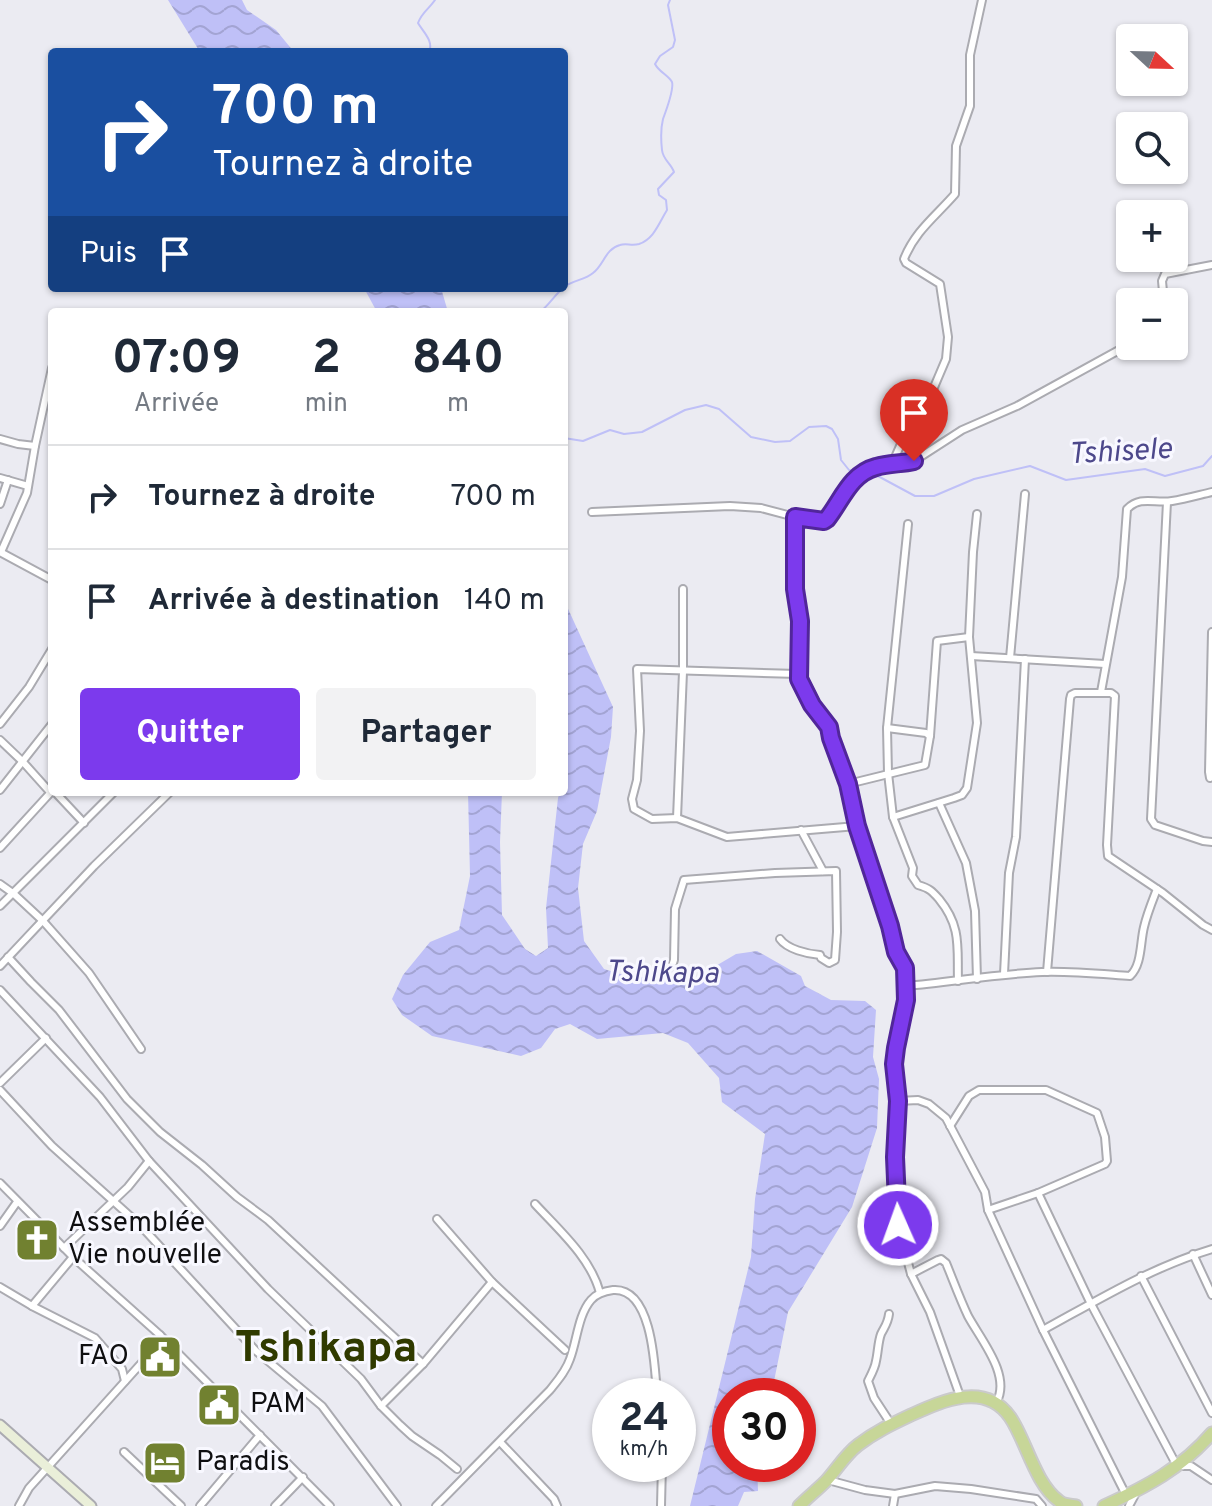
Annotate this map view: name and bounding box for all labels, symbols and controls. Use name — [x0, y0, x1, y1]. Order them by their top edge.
north arrow — [1116, 24, 1188, 96]
map controls — [1116, 24, 1188, 360]
text: 700 m — [212, 74, 379, 144]
icon: right — [80, 80, 184, 184]
button: search — [1116, 112, 1188, 184]
text: Tournez à droite — [212, 143, 473, 189]
button: + — [1116, 200, 1188, 272]
icon: arrive — [153, 232, 197, 276]
text: Puis — [80, 236, 137, 273]
button: − — [1116, 288, 1188, 360]
text: 07:09 — [112, 330, 241, 390]
text: 2 — [312, 330, 341, 390]
text: 840 — [412, 330, 504, 390]
pin — [880, 379, 948, 461]
text: Arrivée — [134, 388, 219, 421]
text: min — [305, 388, 348, 421]
text: m — [447, 388, 469, 421]
icon: arrive — [892, 391, 936, 435]
water label: Tshisele — [1067, 432, 1173, 474]
icon: right — [80, 475, 124, 519]
text: Tournez à droite — [148, 479, 376, 516]
text: 700 m — [450, 479, 536, 516]
icon: arrive — [80, 579, 124, 623]
text: Arrivée à destination — [148, 583, 440, 620]
text: 140 m — [464, 583, 545, 620]
button: Quitter — [80, 688, 300, 780]
button: Partager — [316, 688, 536, 780]
water label: Tshikapa — [605, 955, 720, 993]
position arrow — [856, 1183, 940, 1267]
place label: Assemblée Vie nouvelle — [68, 1206, 222, 1274]
church icon: Assemblée Vie nouvelle — [13, 1216, 61, 1264]
district label: Tshikapa — [235, 1322, 417, 1378]
public building icon: FAO — [136, 1333, 184, 1381]
place label: FAO — [78, 1339, 129, 1375]
speed limit sign: 30 — [712, 1378, 816, 1482]
public building icon: PAM — [195, 1381, 243, 1429]
place label: PAM — [250, 1387, 306, 1423]
text: 24 — [619, 1395, 669, 1445]
text: km/h — [620, 1437, 668, 1463]
hotel icon: Paradis — [141, 1439, 189, 1487]
place label: Paradis — [196, 1445, 290, 1481]

